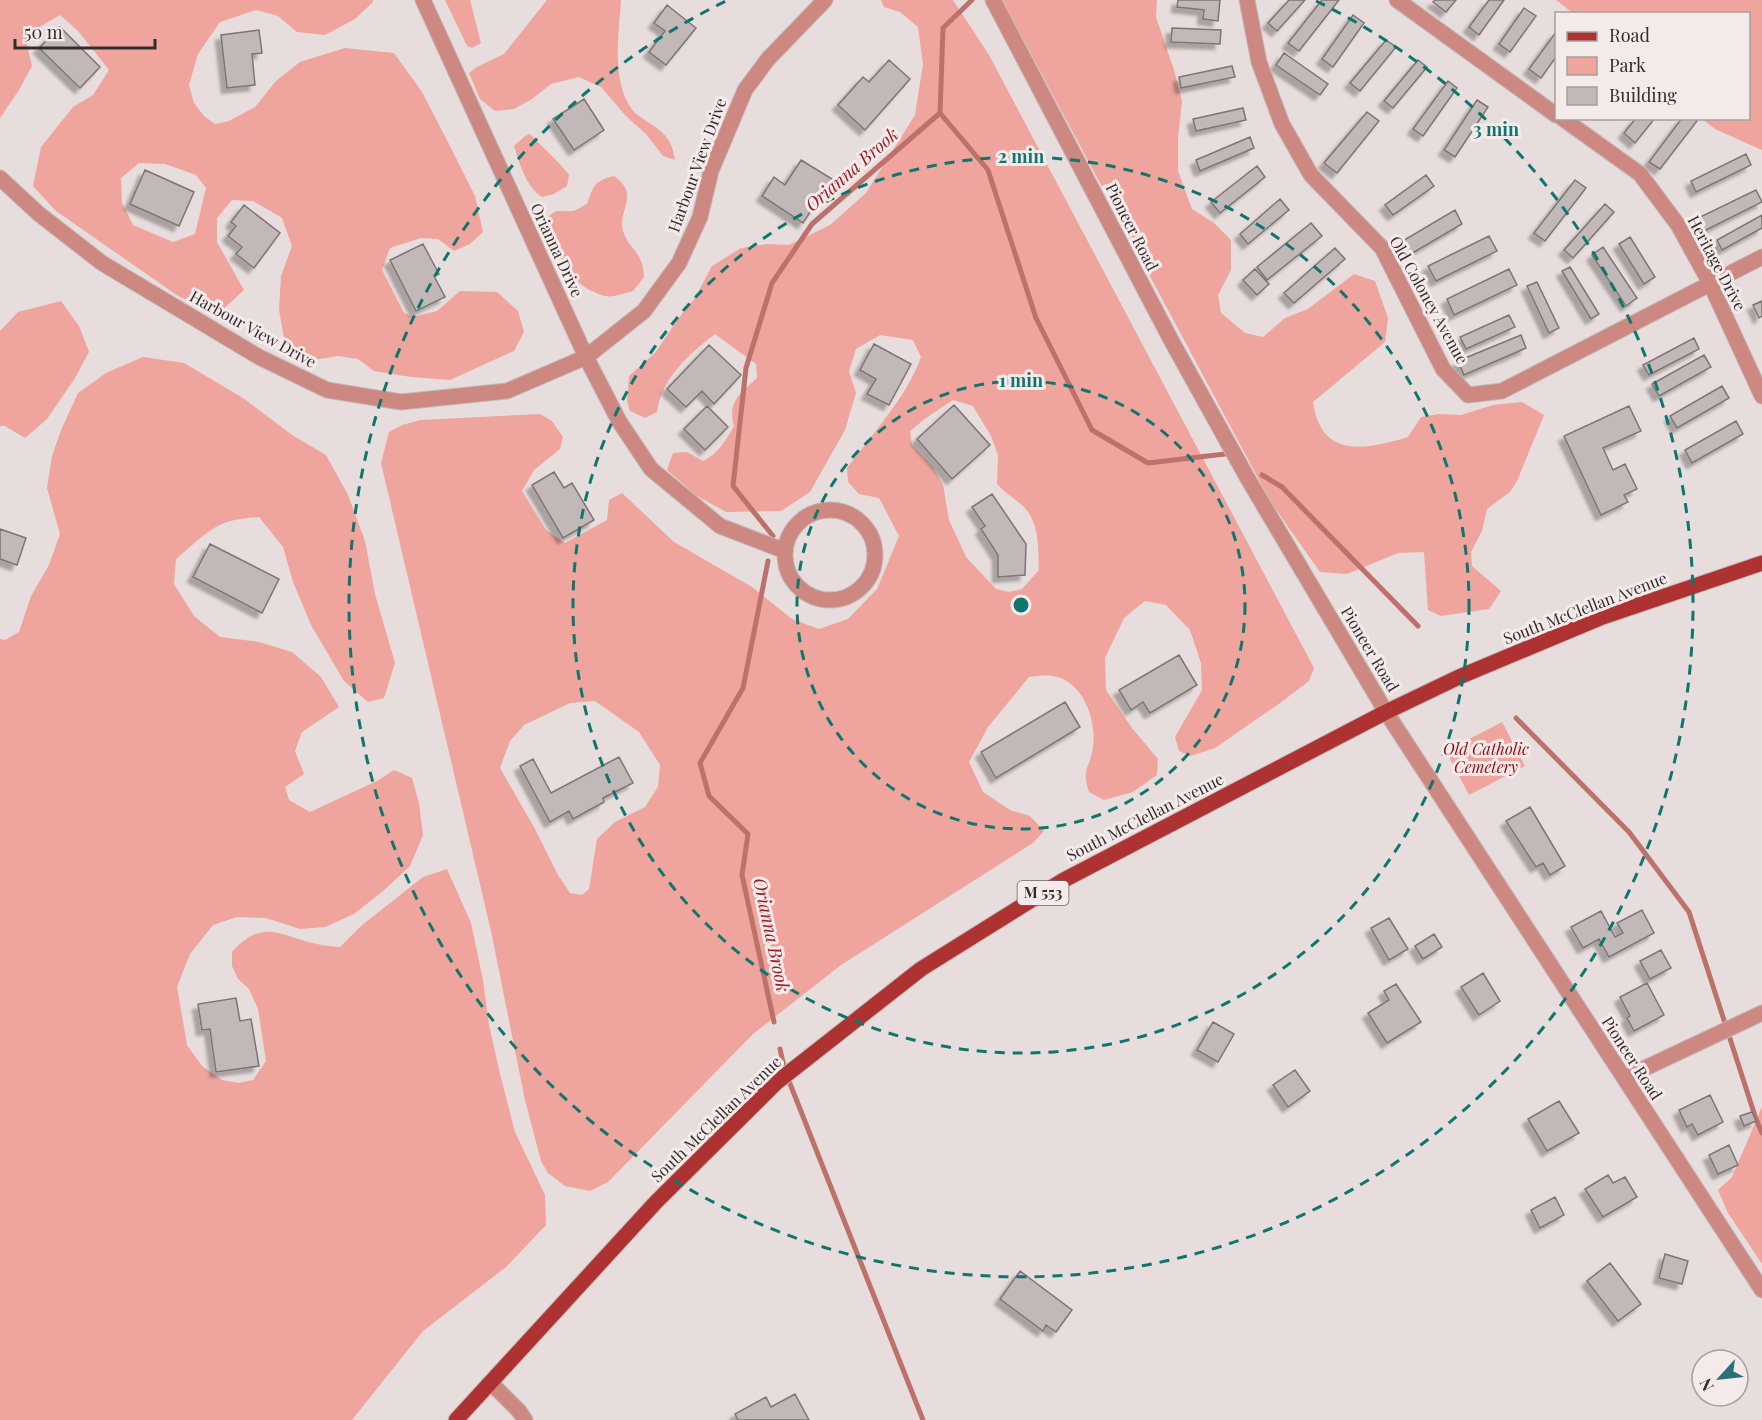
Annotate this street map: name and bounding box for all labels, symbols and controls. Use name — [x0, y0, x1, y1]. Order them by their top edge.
scale bar — [15, 12, 154, 50]
legend — [1555, 12, 1750, 120]
text: 50 m — [24, 20, 63, 44]
text: Road — [1609, 23, 1650, 47]
text: Park — [1609, 53, 1646, 77]
text: Building — [1609, 83, 1677, 107]
street label: Harbour View Drive — [662, 95, 731, 235]
text: 3 min — [1473, 117, 1519, 141]
water label: Orianna Brook — [800, 122, 903, 216]
text: 2 min — [998, 144, 1044, 168]
street label: Pioneer Road — [1101, 179, 1164, 274]
street label: Orianna Drive — [526, 199, 588, 300]
street label: Heritage Drive — [1684, 212, 1751, 314]
street label: Old Coloney Avenue — [1385, 232, 1473, 368]
street label: Harbour View Drive — [186, 285, 320, 372]
text: 1 min — [999, 368, 1043, 392]
street label: South McClellan Avenue — [1500, 567, 1670, 648]
centre of rings — [1011, 595, 1031, 615]
street label: Pioneer Road — [1337, 602, 1404, 695]
park label: Old Catholic Cemetery — [1443, 738, 1529, 777]
street label: South McClellan Avenue — [1063, 768, 1227, 865]
water label: Orianna Brook — [748, 876, 796, 994]
road number: M 553 — [1018, 881, 1068, 905]
street label: Pioneer Road — [1598, 1012, 1667, 1104]
street label: South McClellan Avenue — [646, 1051, 785, 1186]
north arrow — [1690, 1348, 1750, 1408]
text: N — [1694, 1375, 1718, 1395]

